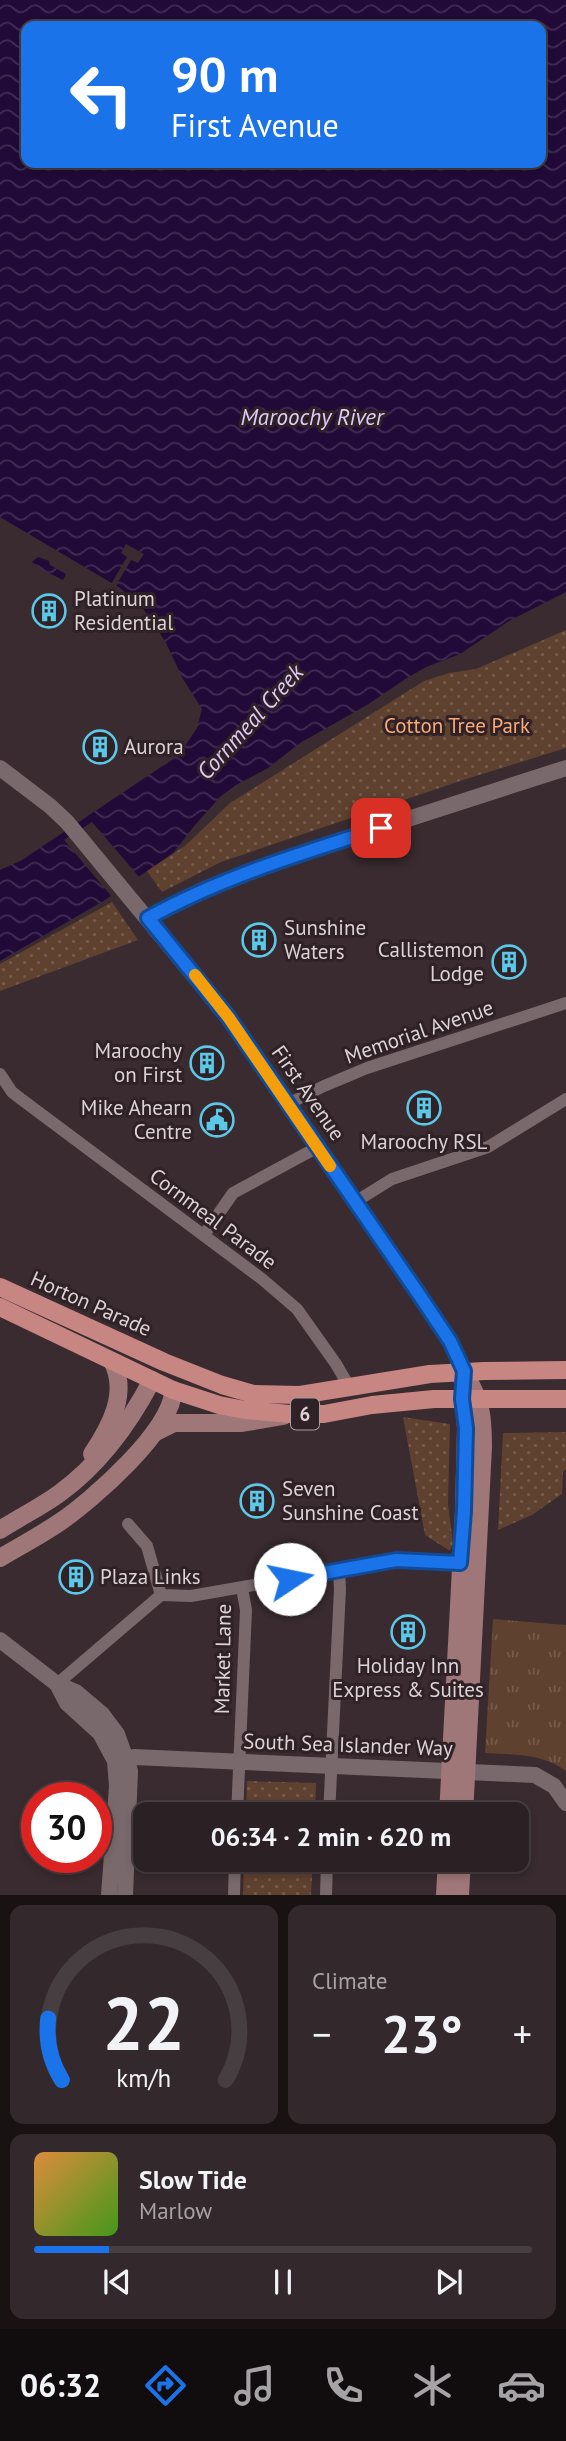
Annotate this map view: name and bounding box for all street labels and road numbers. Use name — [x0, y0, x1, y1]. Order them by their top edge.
street label: Memorial Avenue — [341, 993, 497, 1070]
street label: First Avenue — [266, 1040, 351, 1146]
street label: Cornmeal Parade — [144, 1162, 282, 1275]
street label: Horton Parade — [27, 1265, 156, 1342]
road number: 6 — [291, 1398, 319, 1430]
street label: Market Lane — [208, 1604, 237, 1714]
street label: South Sea Islander Way — [243, 1727, 454, 1762]

